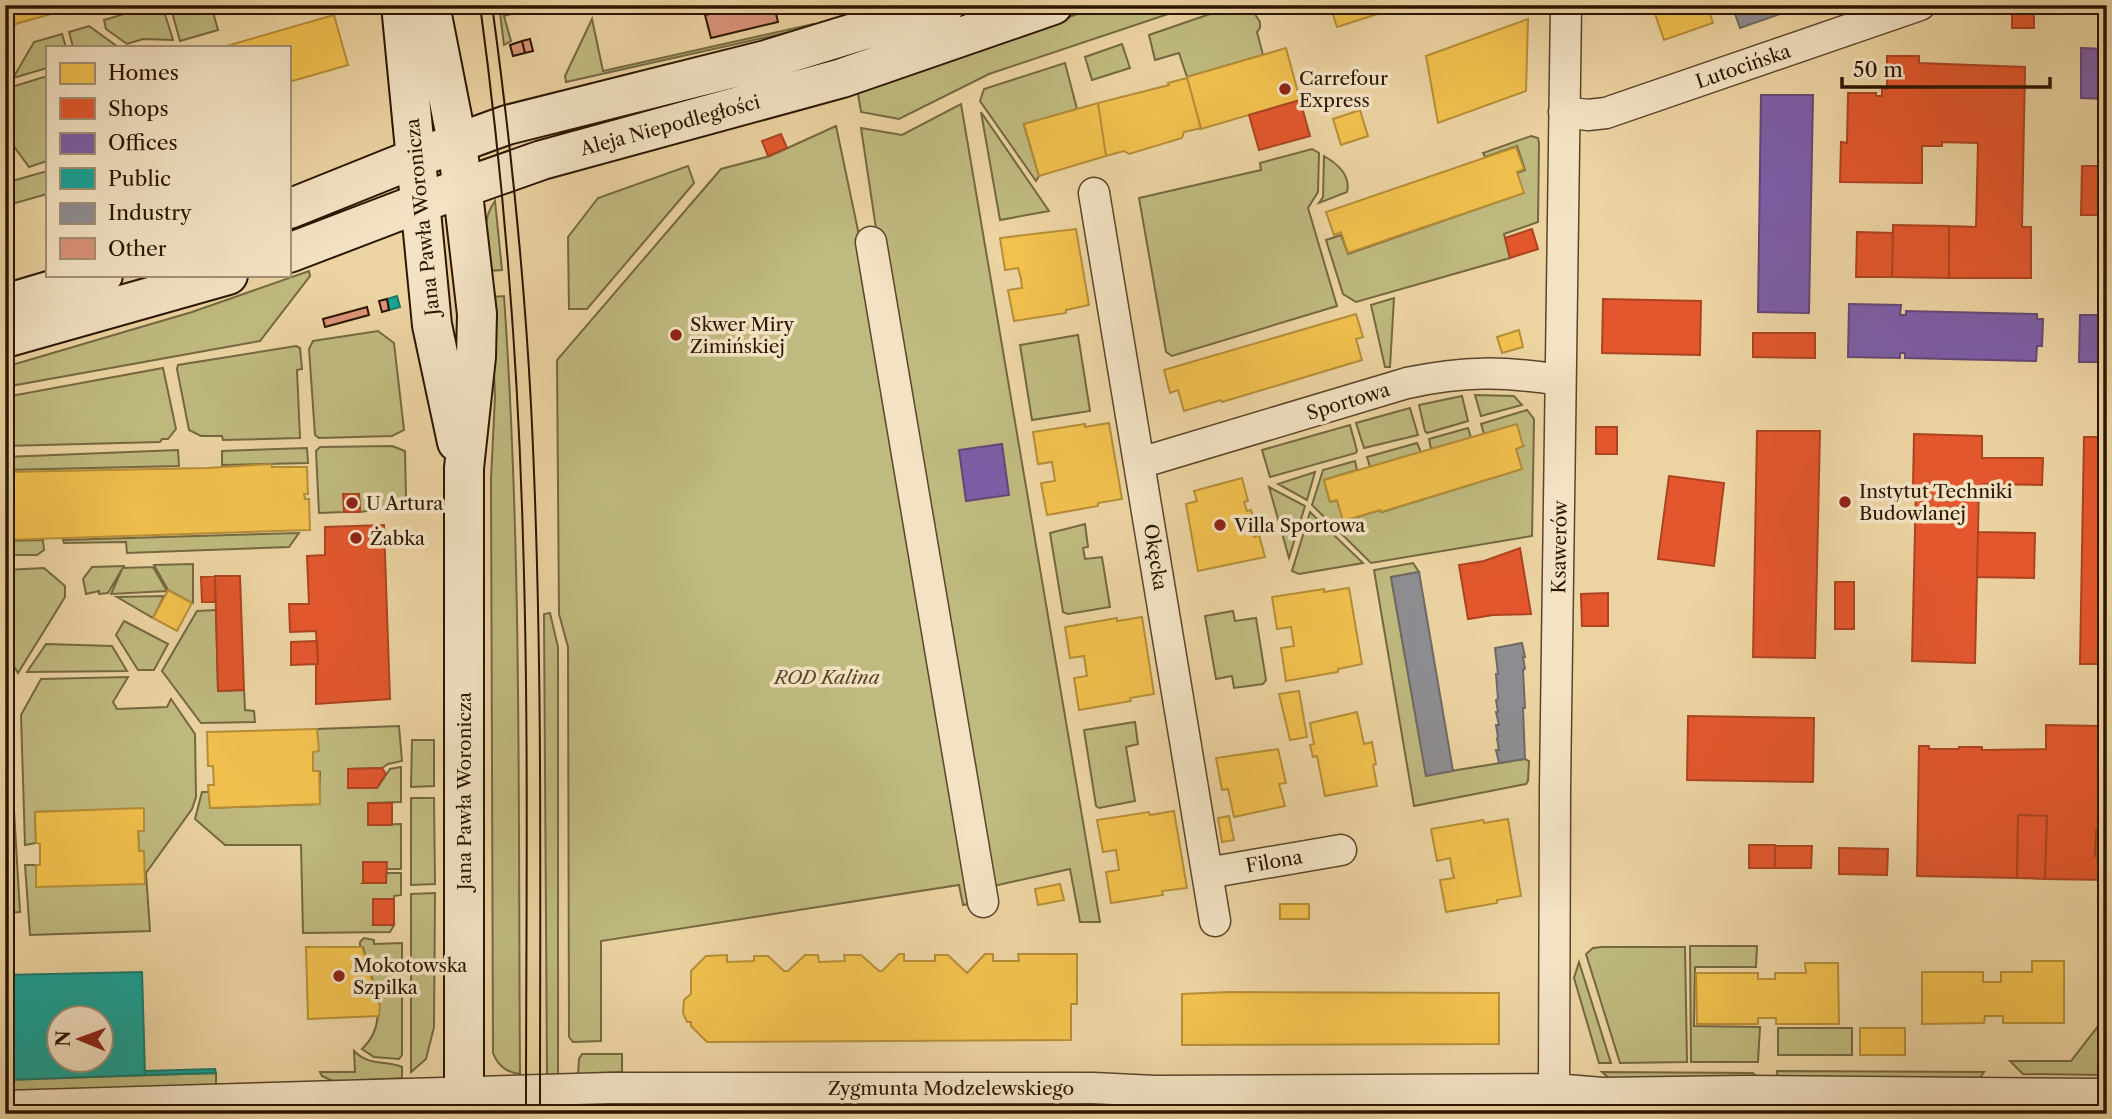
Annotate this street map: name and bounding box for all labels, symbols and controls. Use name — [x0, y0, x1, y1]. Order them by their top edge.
street label: Lutocińska — [1693, 40, 1794, 93]
legend — [46, 46, 290, 276]
scale bar — [1842, 46, 2051, 90]
text: 50 m — [1853, 57, 1903, 82]
text: Homes — [108, 60, 179, 85]
place label: Carrefour Express — [1299, 67, 1388, 112]
marker: Carrefour Express — [1277, 81, 1293, 97]
street label: Aleja Niepodległości — [577, 90, 763, 161]
text: Shops — [108, 96, 169, 121]
street label: Jana Pawła Woronicza — [401, 117, 445, 320]
text: Offices — [108, 130, 178, 155]
text: Public — [108, 166, 171, 191]
text: Industry — [108, 200, 192, 225]
text: Other — [108, 236, 167, 261]
place label: Skwer Miry Zimińskiej — [690, 313, 794, 358]
marker: Skwer Miry Zimińskiej — [668, 327, 684, 343]
street label: Sportowa — [1304, 378, 1392, 425]
place label: Instytut Techniki Budowlanej — [1859, 480, 2013, 525]
place label: U Artura — [366, 492, 443, 515]
marker: Instytut Techniki Budowlanej — [1837, 494, 1853, 510]
marker: U Artura — [344, 495, 360, 511]
street label: Ksawerów — [1547, 500, 1572, 594]
place label: Villa Sportowa — [1233, 514, 1365, 537]
marker: Villa Sportowa — [1212, 517, 1228, 533]
street label: Okęcka — [1139, 522, 1172, 592]
place label: Żabka — [370, 527, 425, 550]
marker: Żabka — [348, 530, 364, 546]
park label: ROD Kalina — [772, 666, 880, 689]
street label: Jana Pawła Woronicza — [453, 692, 476, 893]
street label: Filona — [1244, 845, 1304, 878]
place label: Mokotowska Szpilka — [353, 954, 467, 999]
marker: Mokotowska Szpilka — [331, 968, 347, 984]
north arrow — [46, 1004, 116, 1074]
text: N — [52, 1030, 75, 1047]
street label: Zygmunta Modzelewskiego — [828, 1077, 1074, 1100]

